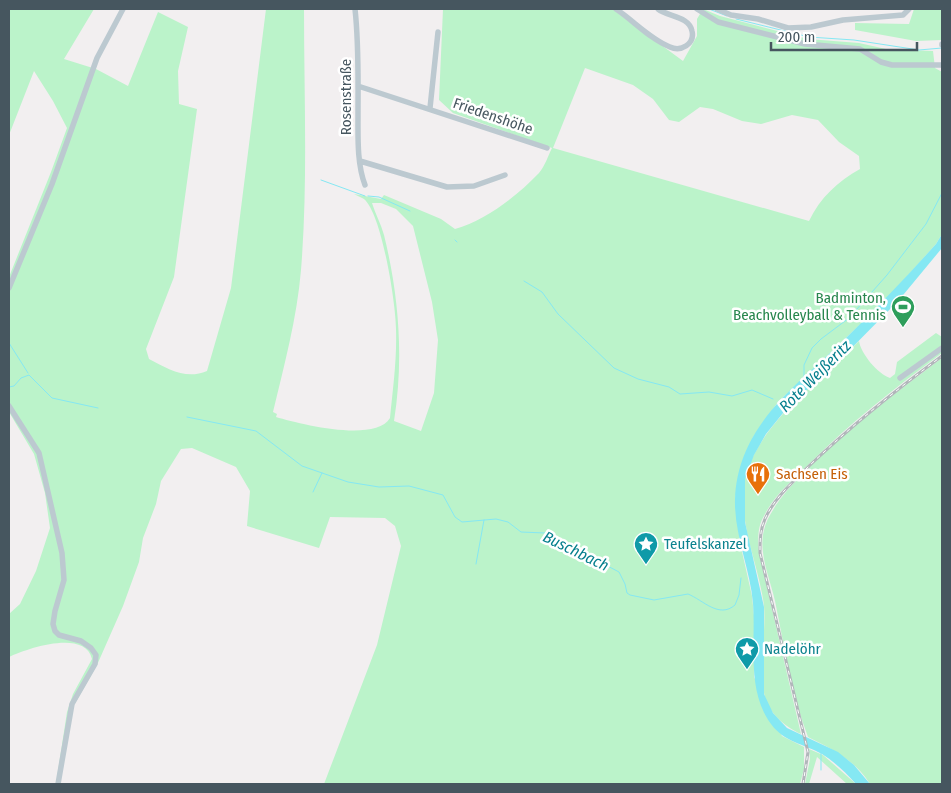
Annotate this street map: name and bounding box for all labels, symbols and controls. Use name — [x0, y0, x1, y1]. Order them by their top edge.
scale bar — [771, 20, 917, 52]
text: 200 m — [778, 28, 815, 46]
street label: Rosenstraße — [337, 59, 355, 135]
street label: Friedenshöhe — [451, 94, 535, 138]
place label: Badminton, Beachvolleyball & Tennis — [733, 289, 886, 324]
sports icon: Badminton, Beachvolleyball & Tennis — [890, 294, 916, 328]
water label: Rote Weißeritz — [775, 336, 855, 416]
restaurant icon: Sachsen Eis — [745, 461, 771, 495]
place label: Sachsen Eis — [776, 465, 848, 483]
water label: Buschbach — [540, 527, 612, 575]
place icon: Teufelskanzel — [633, 531, 659, 565]
place label: Teufelskanzel — [664, 535, 747, 553]
place icon: Nadelöhr — [734, 636, 760, 670]
place label: Nadelöhr — [764, 640, 822, 658]

